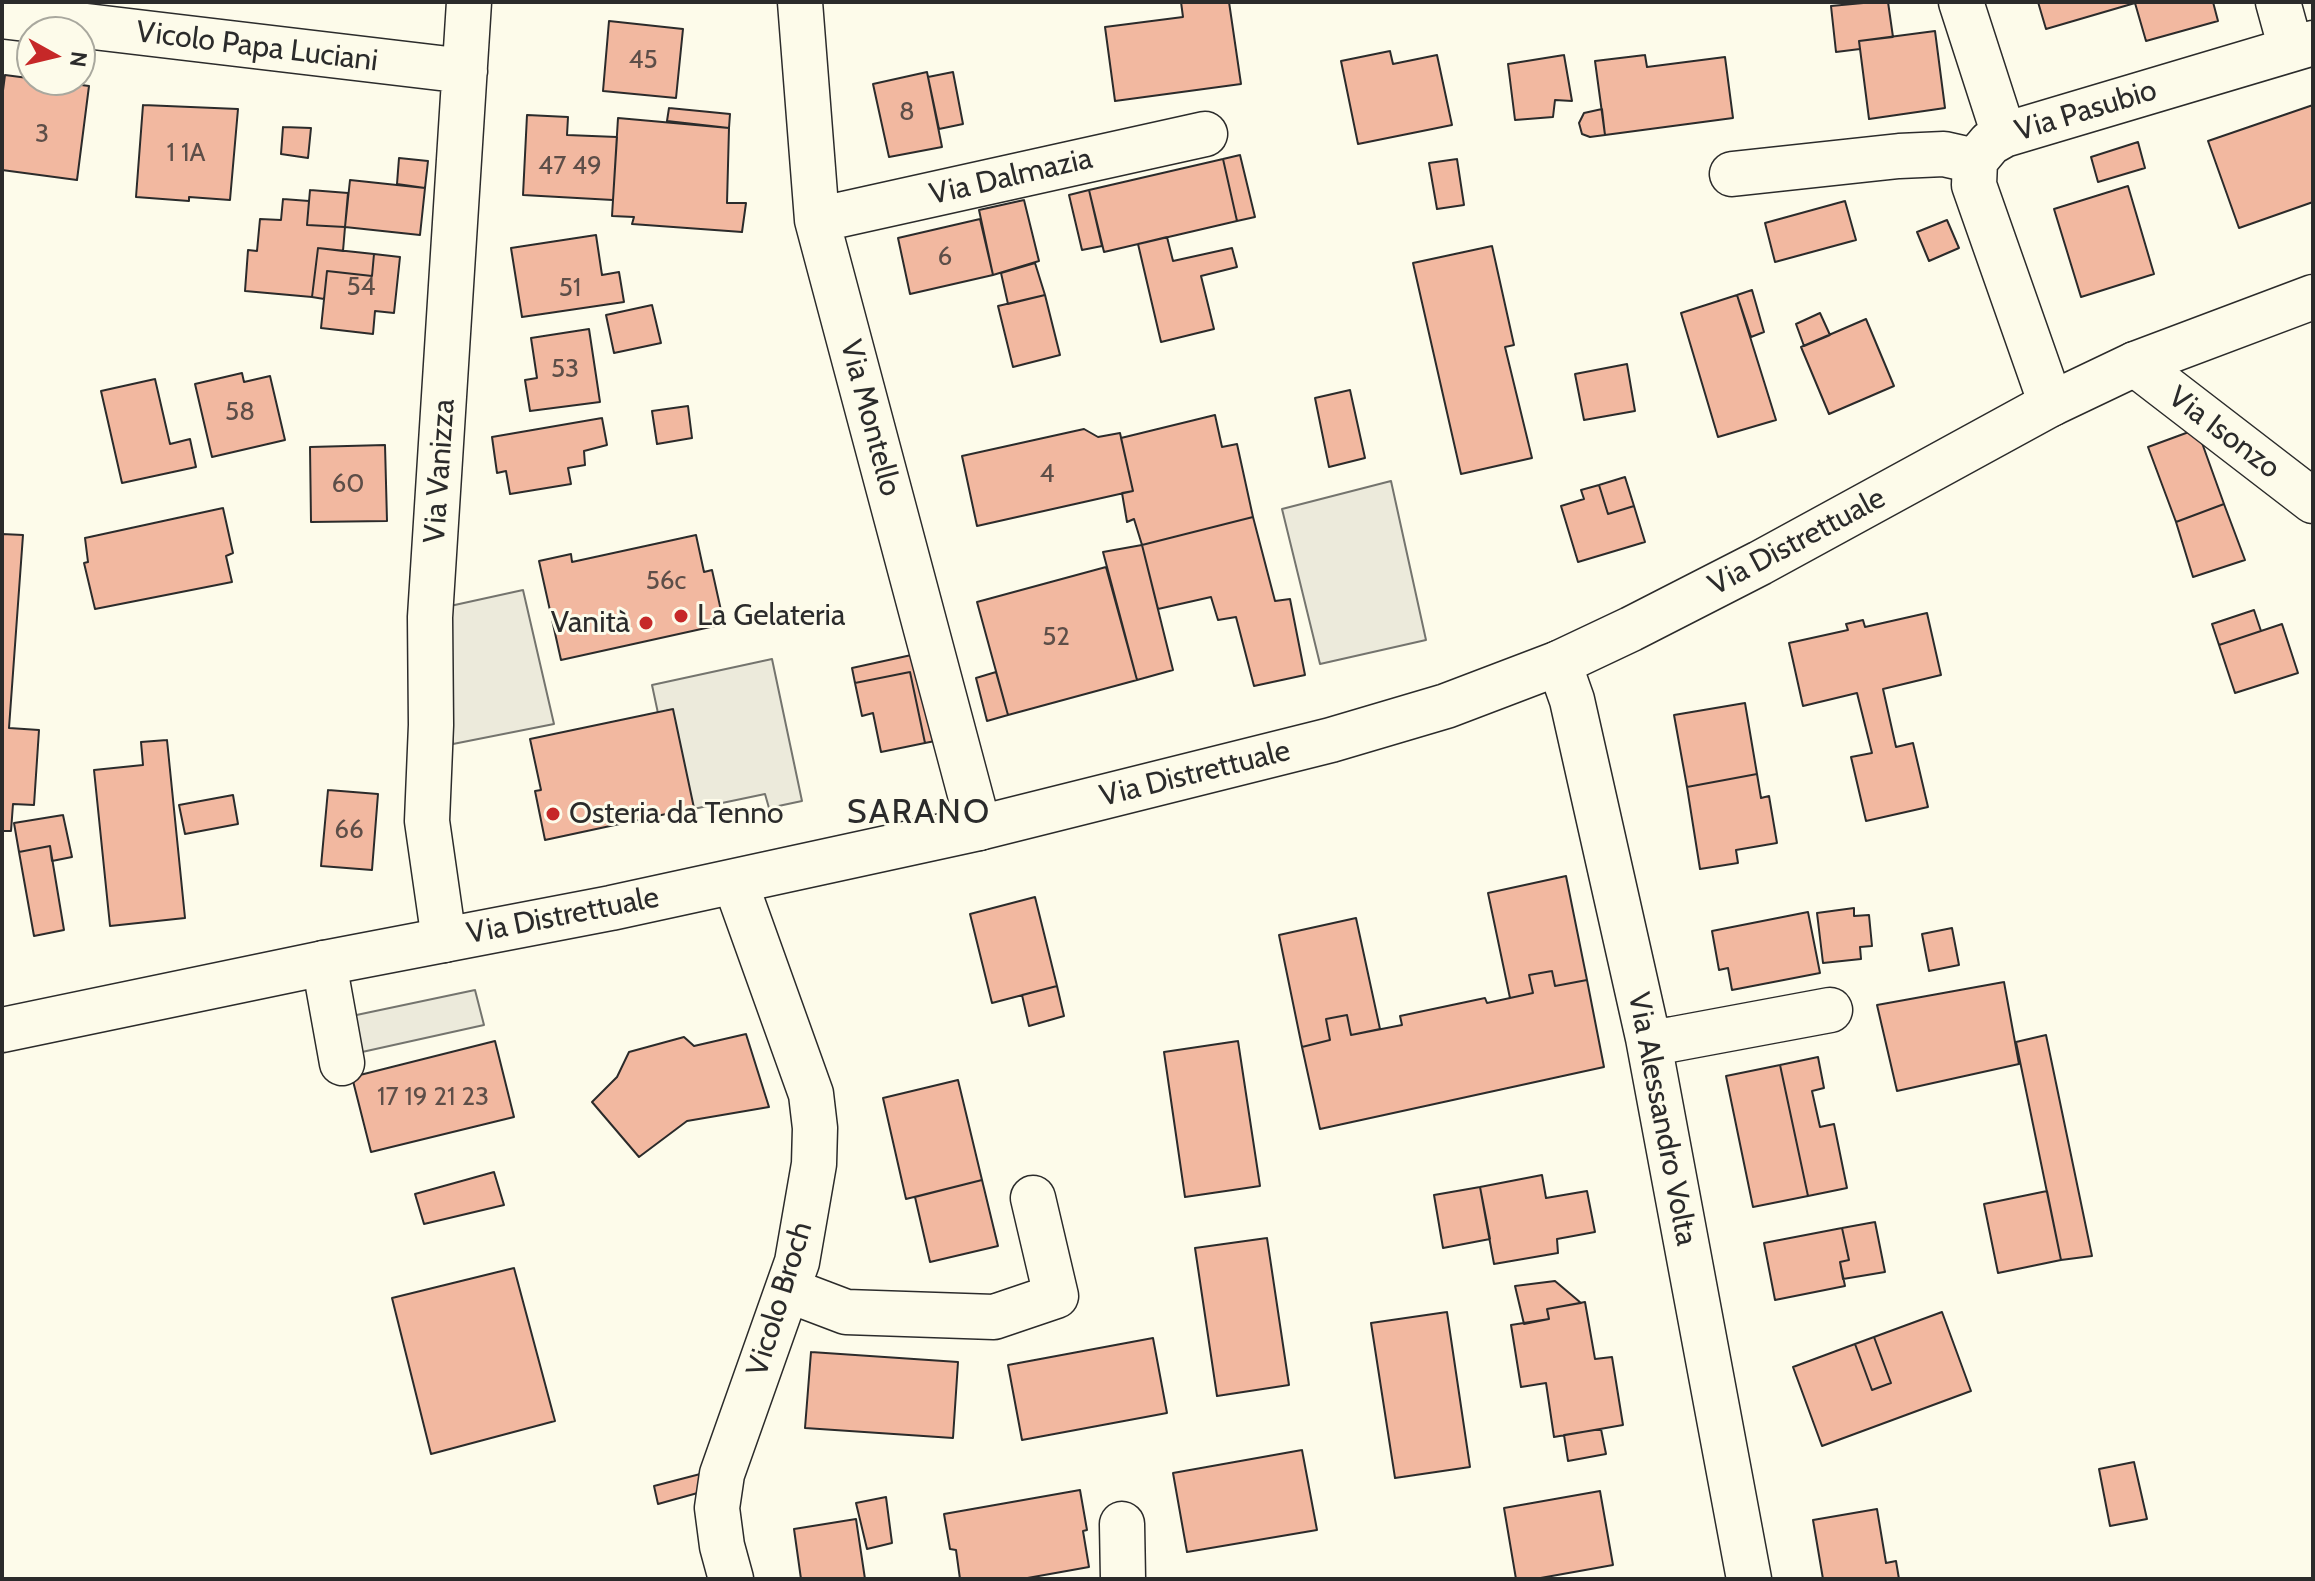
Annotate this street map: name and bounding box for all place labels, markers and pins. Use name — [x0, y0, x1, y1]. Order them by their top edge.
place label: La Gelateria — [697, 598, 845, 634]
place label: Vanità — [551, 605, 630, 641]
marker: La Gelateria — [672, 607, 690, 625]
marker: Vanità — [637, 614, 655, 632]
place label: Osteria da Tenno — [569, 796, 783, 832]
marker: Osteria da Tenno — [544, 805, 562, 823]

